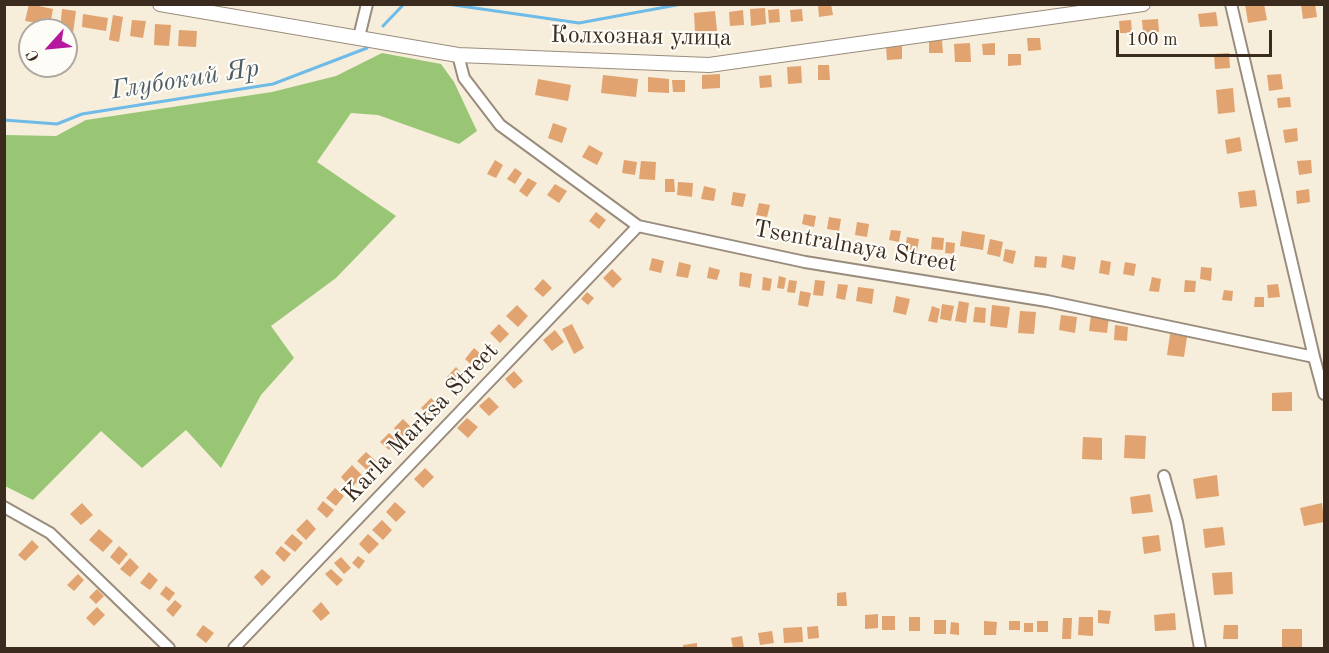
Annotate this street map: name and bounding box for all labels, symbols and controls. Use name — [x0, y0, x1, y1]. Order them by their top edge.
north arrow — [18, 18, 78, 78]
scale bar — [1119, 18, 1275, 56]
street label: Колхозная улица — [550, 21, 732, 53]
text: 100 m — [1127, 31, 1178, 49]
text: С — [24, 47, 43, 64]
water label: Глубокий Яр — [108, 53, 262, 107]
street label: Tsentralnaya Street — [751, 215, 959, 279]
street label: Karla Marksa Street — [337, 337, 505, 509]

